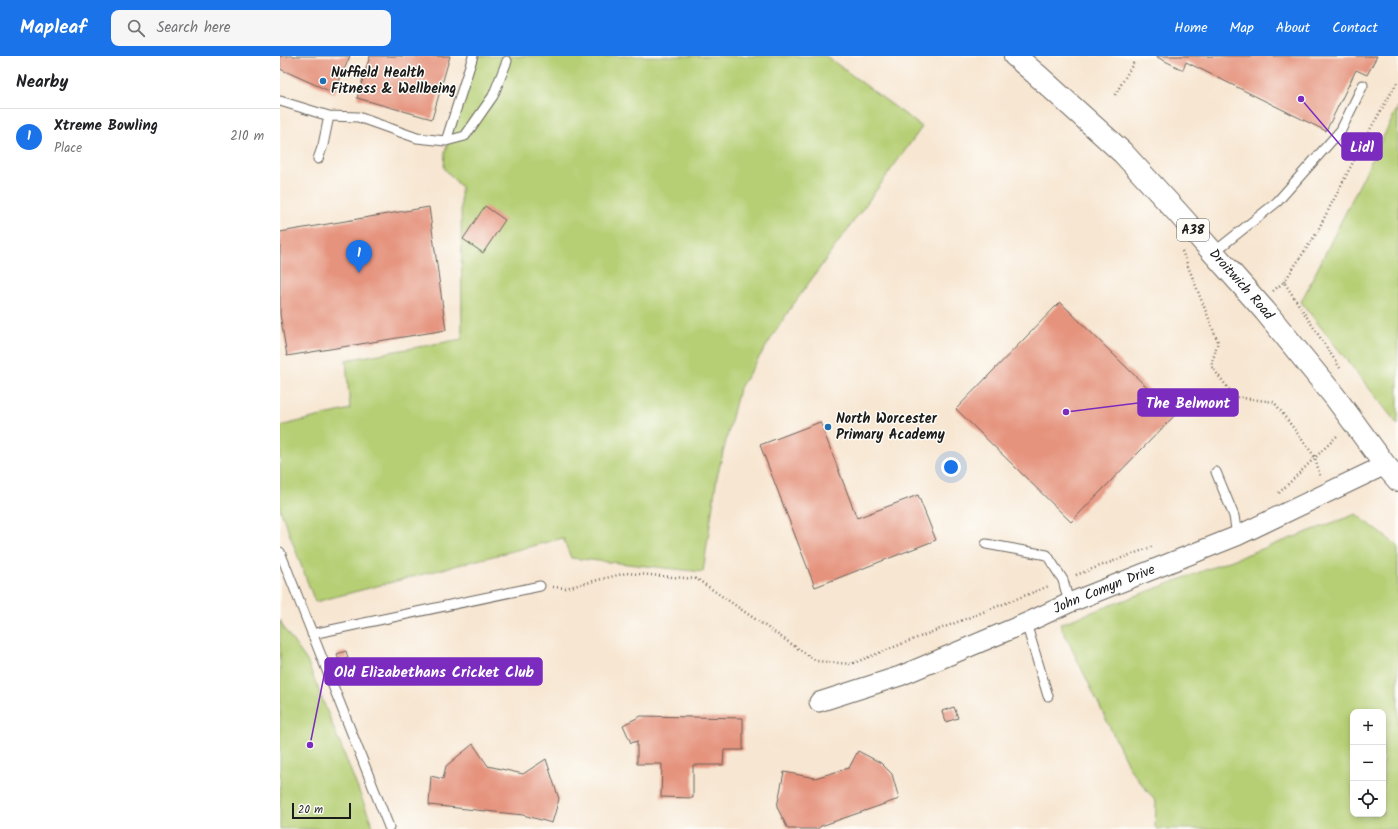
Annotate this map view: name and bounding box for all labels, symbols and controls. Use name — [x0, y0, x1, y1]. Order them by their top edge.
search box — [111, 10, 391, 46]
text: Mapleaf — [20, 13, 87, 43]
text: Search here — [157, 16, 231, 40]
icon: search — [125, 17, 147, 39]
text: Home — [1174, 17, 1208, 39]
text: Map — [1230, 17, 1254, 39]
text: About — [1276, 17, 1310, 39]
text: Contact — [1332, 17, 1378, 39]
place label: Nuffield Health Fitness & Wellbeing — [331, 62, 456, 100]
text: Nearby — [16, 69, 68, 96]
marker: Nuffield Health Fitness & Wellbeing — [318, 76, 328, 86]
text: Xtreme Bowling — [54, 114, 158, 138]
text: 1 — [27, 126, 31, 147]
text: 210 m — [230, 126, 264, 147]
callout: Lidl — [1342, 133, 1382, 160]
text: Lidl — [1350, 136, 1374, 160]
text: Place — [54, 138, 82, 159]
road number: A38 — [1177, 219, 1209, 241]
pin: 1 — [346, 240, 372, 273]
street label: Droitwich Road — [1204, 244, 1280, 326]
callout: The Belmont — [1138, 389, 1238, 416]
text: The Belmont — [1146, 392, 1231, 416]
place label: North Worcester Primary Academy — [836, 408, 945, 446]
marker: North Worcester Primary Academy — [823, 422, 833, 432]
your location — [941, 457, 961, 477]
street label: John Comyn Drive — [1050, 558, 1159, 620]
callout: Old Elizabethans Cricket Club — [325, 658, 542, 685]
text: Old Elizabethans Cricket Club — [334, 661, 535, 685]
map controls — [1350, 709, 1386, 817]
button: + — [1350, 709, 1386, 745]
button: − — [1350, 745, 1386, 781]
button: locate — [1350, 781, 1386, 817]
scale bar — [292, 801, 351, 820]
text: 20 m — [298, 801, 323, 819]

